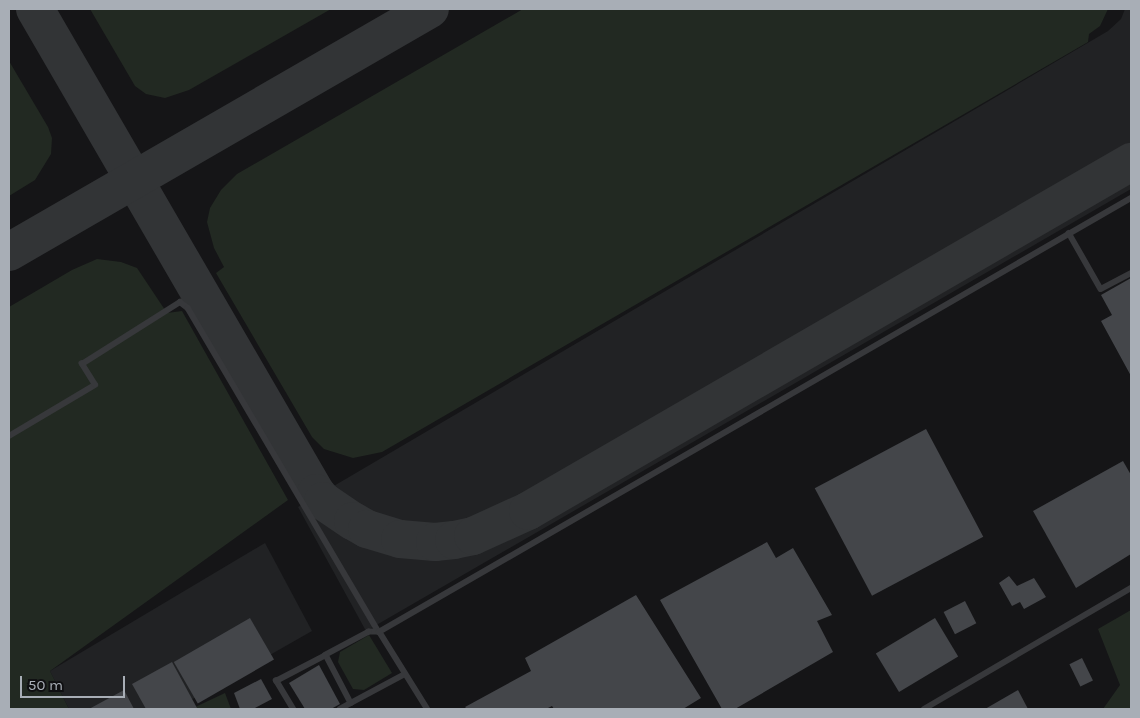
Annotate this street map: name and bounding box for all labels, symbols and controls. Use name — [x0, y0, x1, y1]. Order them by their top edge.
scale bar — [22, 666, 128, 698]
text: 50 m — [28, 676, 63, 694]

